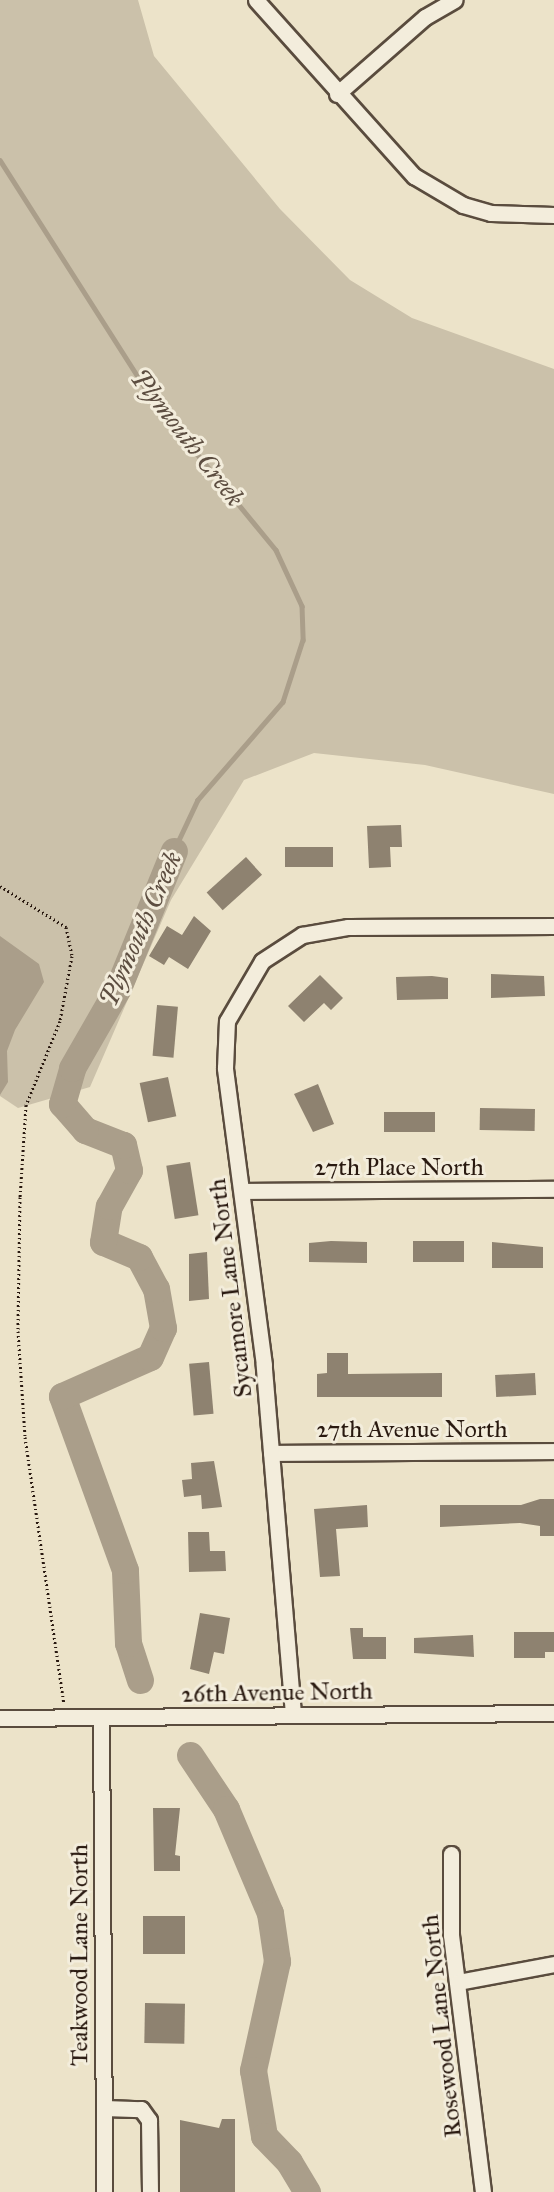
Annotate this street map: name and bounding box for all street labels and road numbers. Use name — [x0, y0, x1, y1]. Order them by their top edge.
street label: 27th Place North — [314, 1154, 484, 1182]
street label: Sycamore Lane North — [203, 1177, 259, 1399]
street label: 27th Avenue North — [316, 1416, 508, 1444]
street label: 26th Avenue North — [181, 1677, 373, 1709]
street label: Teakwood Lane North — [66, 1844, 94, 2066]
street label: Rosewood Lane North — [416, 1913, 468, 2139]

